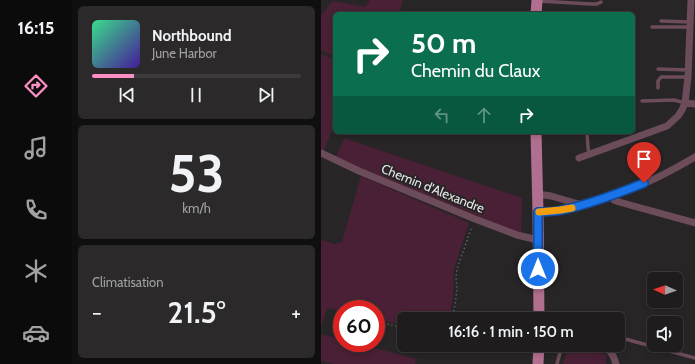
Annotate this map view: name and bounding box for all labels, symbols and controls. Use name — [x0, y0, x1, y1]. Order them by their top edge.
text: 16:15 — [17, 17, 55, 39]
text: 50 m — [411, 26, 476, 60]
text: Northbound — [152, 27, 232, 45]
icon: right — [345, 28, 397, 80]
text: June Harbor — [152, 45, 217, 61]
text: Chemin du Claux — [411, 60, 540, 82]
icon: directions — [22, 72, 50, 100]
icon: previous — [116, 84, 138, 106]
icon: pause — [185, 84, 207, 106]
icon: next — [255, 84, 277, 106]
icon: left — [431, 104, 453, 126]
icon: ahead — [473, 104, 495, 126]
icon: right — [515, 104, 537, 126]
icon: music — [22, 134, 50, 162]
text: 53 — [169, 142, 224, 205]
pin — [627, 142, 661, 183]
icon: arrive — [633, 148, 655, 170]
street label: Chemin d'Alexandre — [379, 160, 487, 216]
icon: phone — [22, 196, 50, 224]
text: km/h — [182, 200, 211, 216]
position arrow — [517, 248, 559, 290]
icon: climate — [22, 257, 50, 285]
north arrow — [647, 272, 683, 308]
map controls — [647, 272, 683, 352]
text: Climatisation — [92, 274, 164, 290]
text: 21.5° — [168, 294, 225, 331]
text: − — [92, 299, 102, 326]
text: + — [291, 299, 301, 326]
speed limit sign: 60 — [333, 300, 385, 352]
button: sound — [647, 316, 683, 352]
icon: car — [22, 319, 50, 347]
text: 16:16 · 1 min · 150 m — [448, 323, 574, 341]

